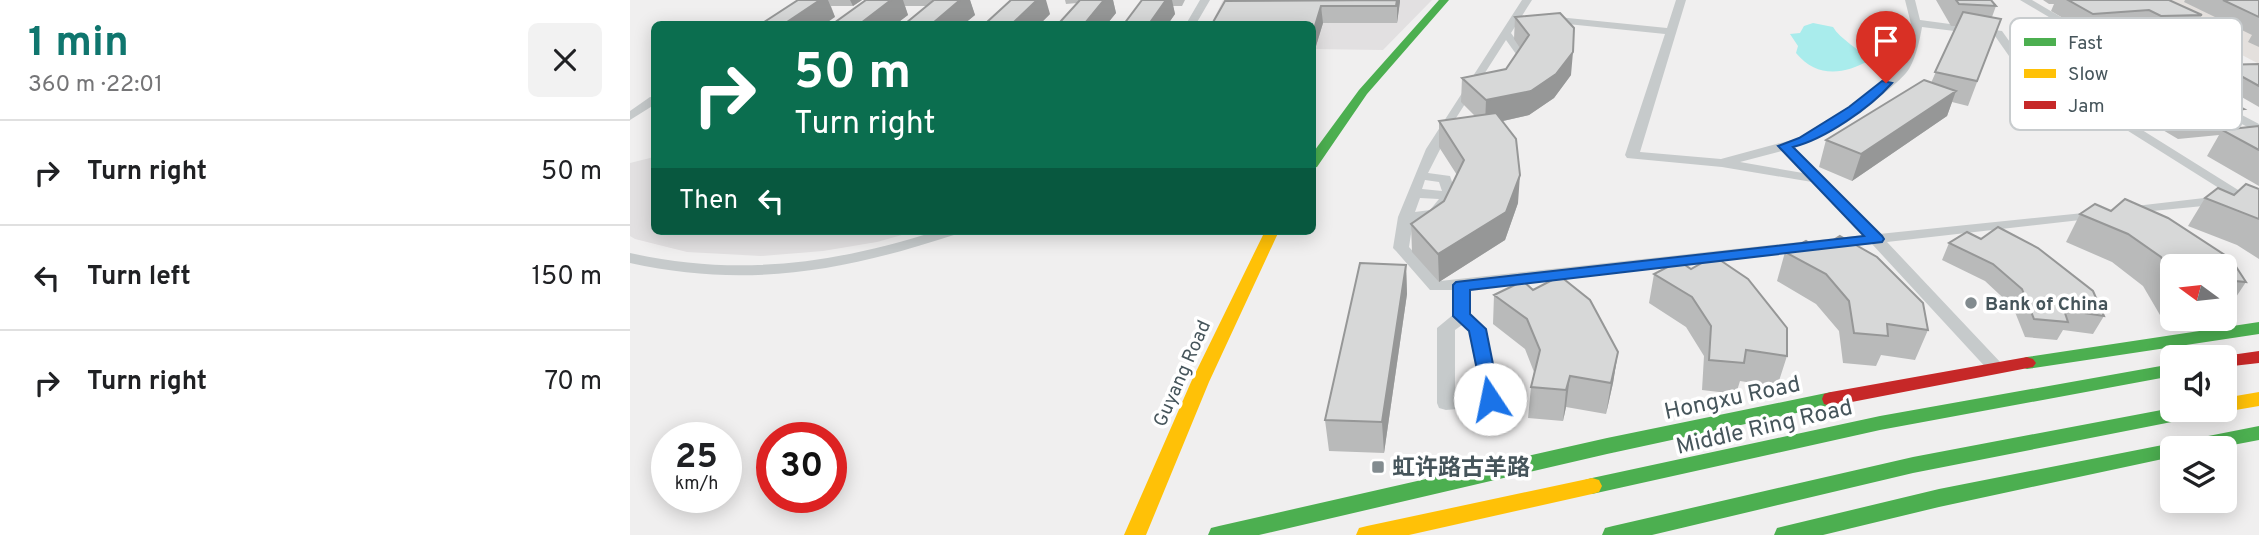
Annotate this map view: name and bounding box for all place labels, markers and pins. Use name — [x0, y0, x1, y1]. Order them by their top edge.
pin — [1856, 11, 1916, 83]
place label: Bank of China — [1985, 293, 2108, 317]
marker: Bank of China — [1963, 295, 1979, 311]
place label: 虹许路古羊路 — [1392, 455, 1530, 484]
marker: 虹许路古羊路 — [1370, 459, 1386, 475]

